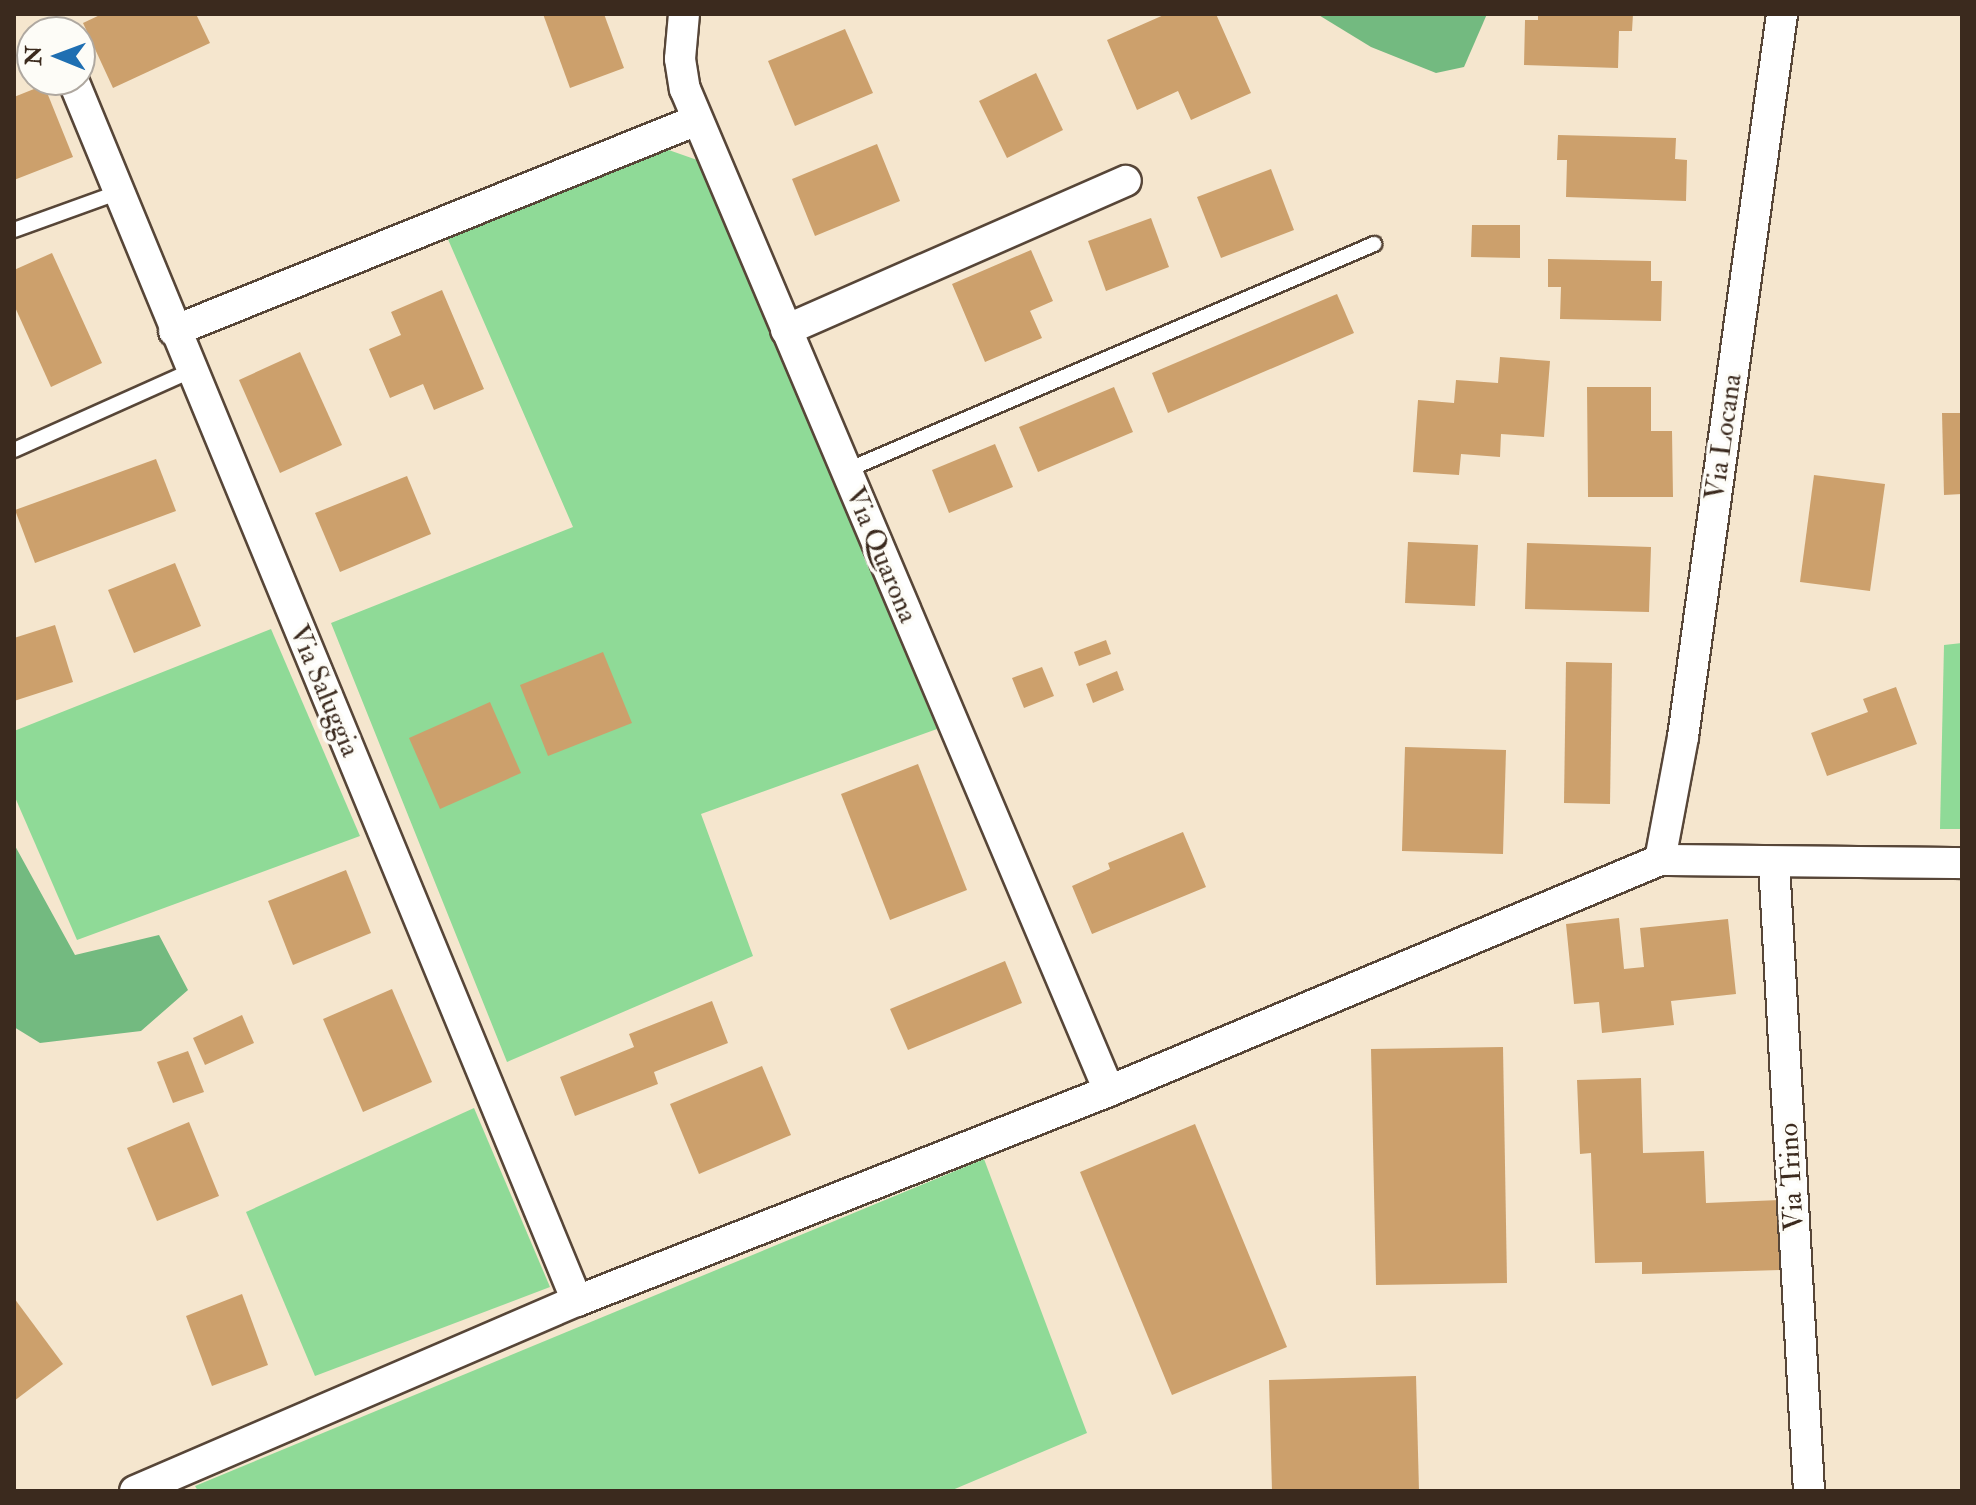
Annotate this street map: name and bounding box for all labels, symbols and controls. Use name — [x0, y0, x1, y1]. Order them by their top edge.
north arrow — [16, 16, 96, 96]
text: N — [20, 46, 48, 66]
street label: Via Locana — [1699, 372, 1749, 502]
street label: Via Quarona — [837, 482, 925, 628]
street label: Via Saluggia — [281, 620, 367, 762]
street label: Via Trino — [1772, 1122, 1812, 1232]

